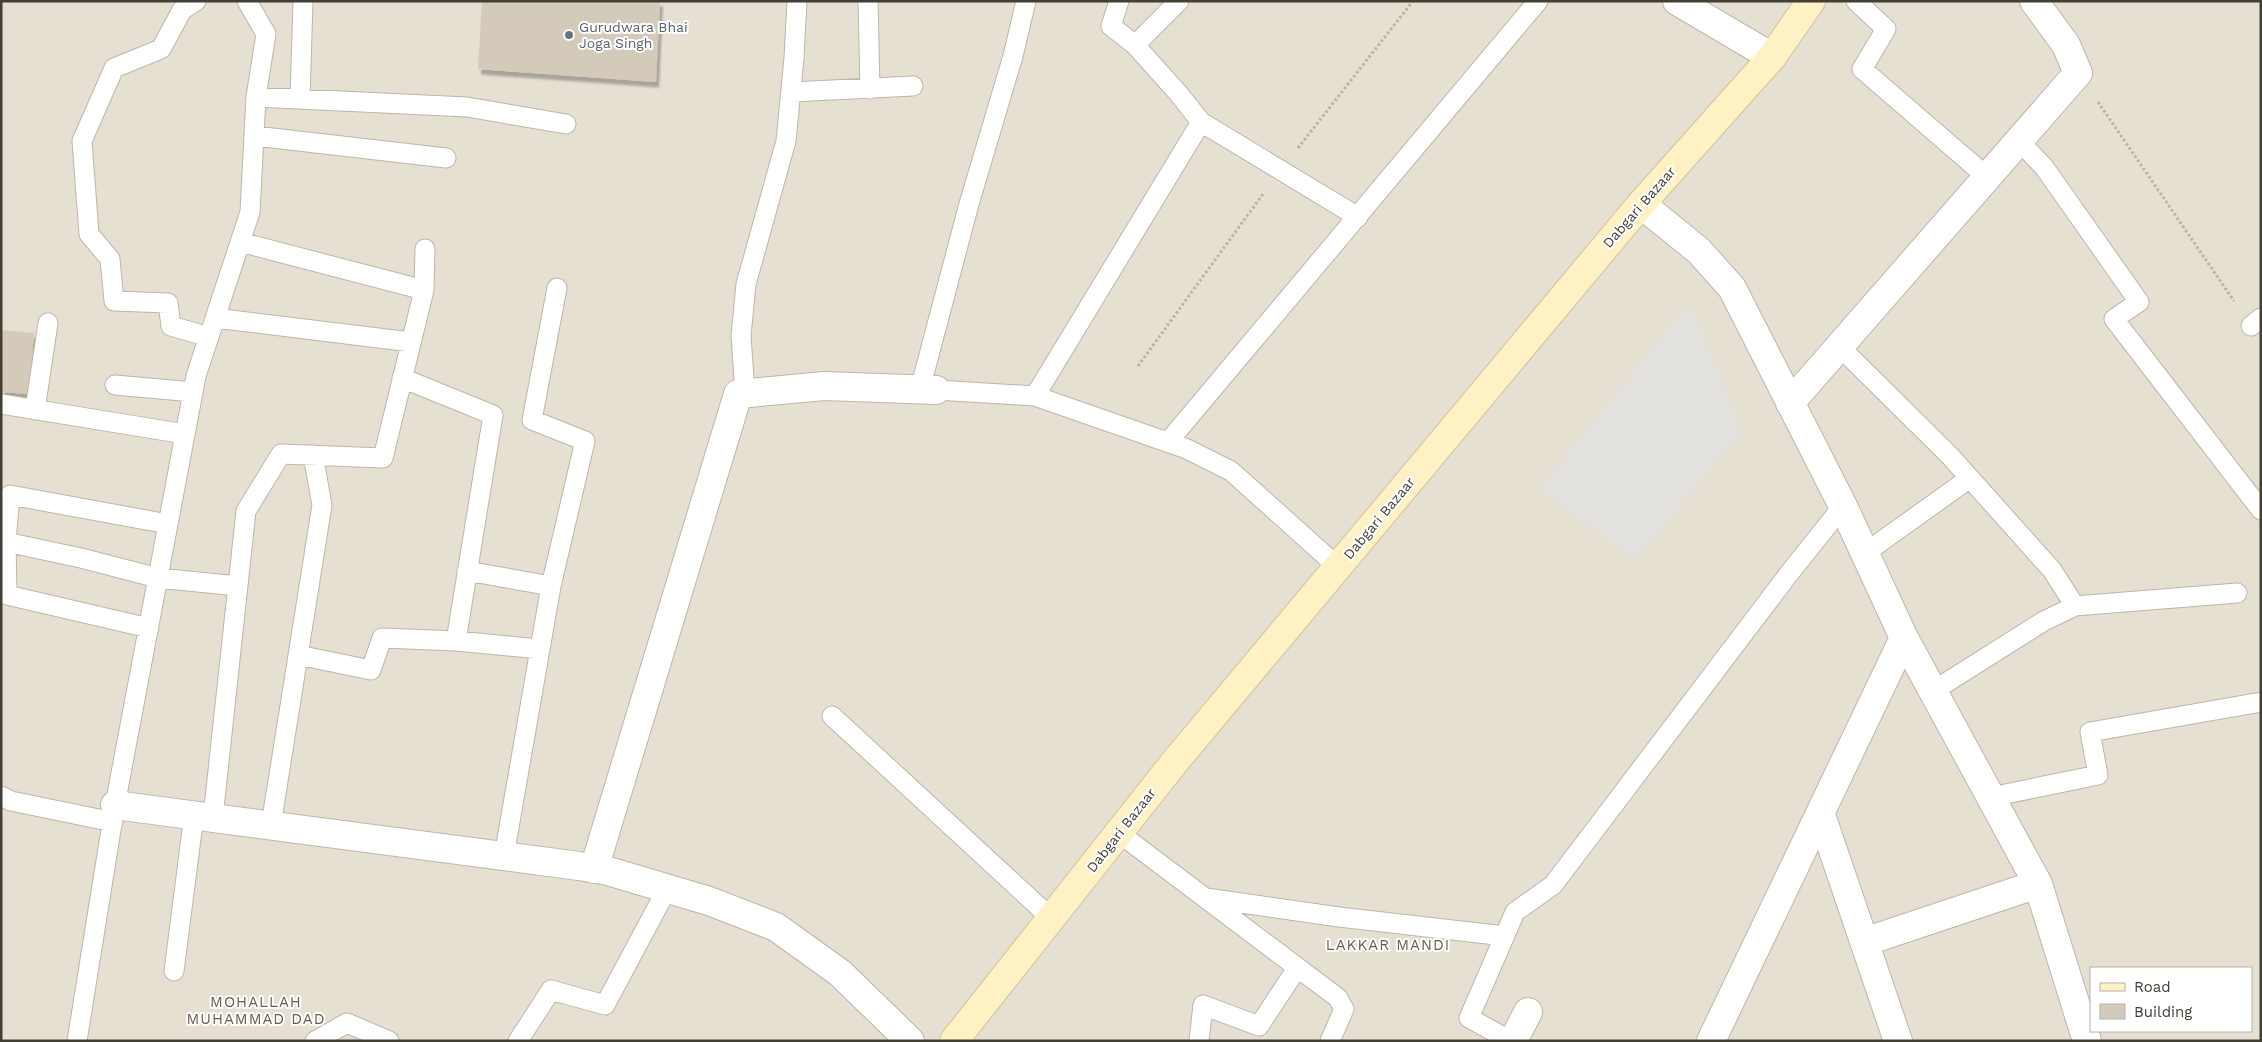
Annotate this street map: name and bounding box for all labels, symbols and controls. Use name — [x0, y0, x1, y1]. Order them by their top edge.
place label: Gurudwara Bhai Joga Singh — [579, 19, 688, 51]
marker: Gurudwara Bhai Joga Singh — [563, 29, 575, 41]
street label: Dabgari Bazaar — [1599, 163, 1679, 251]
street label: Dabgari Bazaar — [1340, 473, 1418, 562]
street label: Dabgari Bazaar — [1083, 784, 1159, 875]
district label: LAKKAR MANDI — [1326, 936, 1450, 954]
legend — [2090, 967, 2252, 1032]
text: Road — [2134, 978, 2171, 996]
district label: MOHALLAH MUHAMMAD DAD — [187, 993, 326, 1028]
text: Building — [2134, 1003, 2192, 1021]

